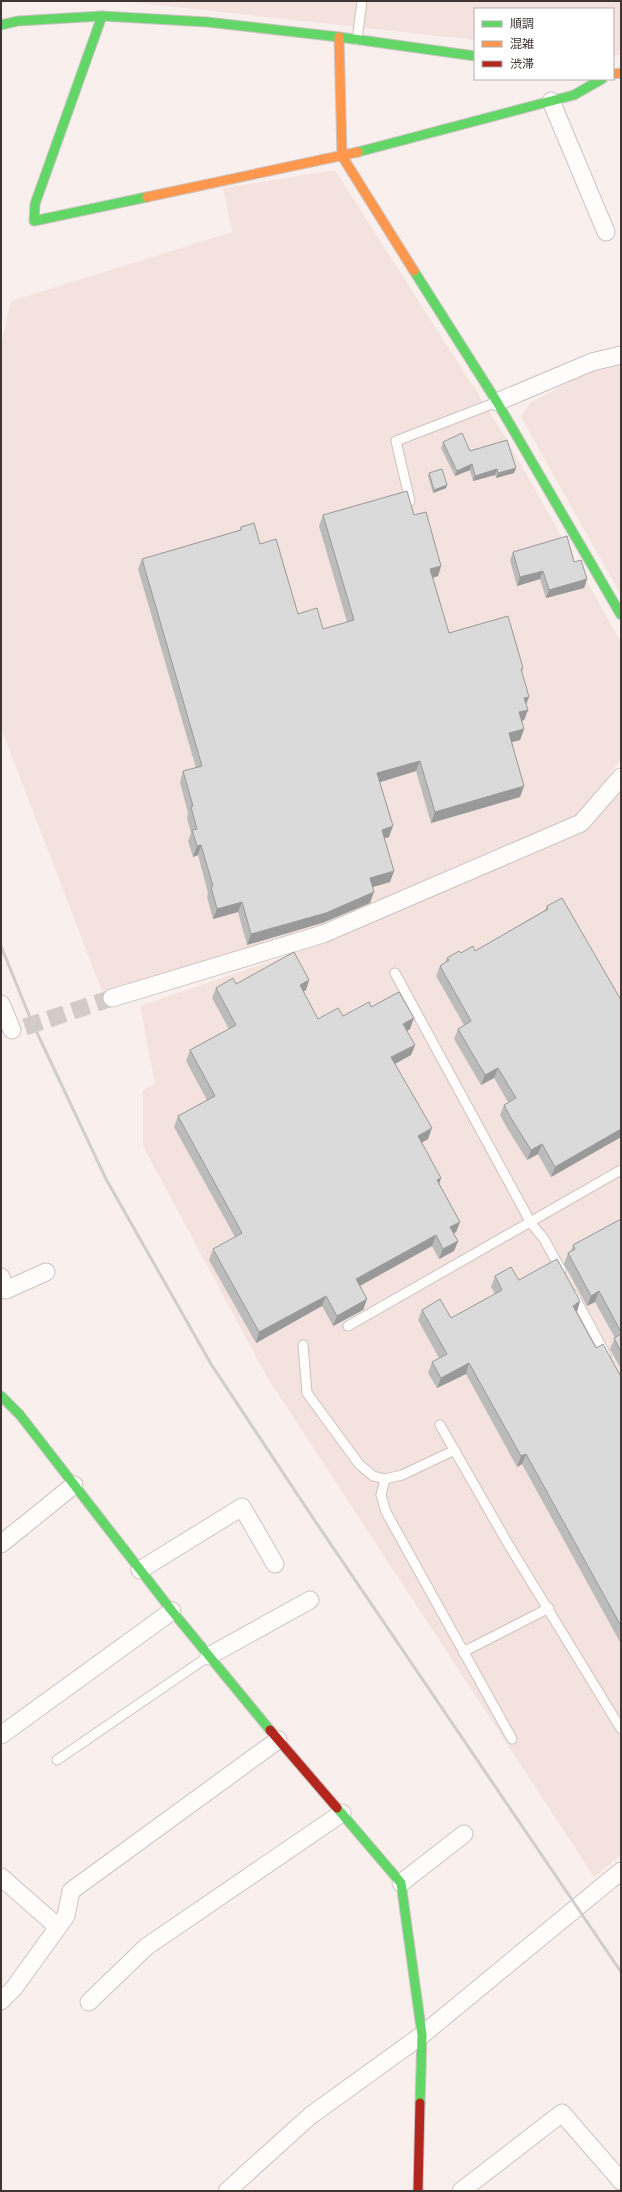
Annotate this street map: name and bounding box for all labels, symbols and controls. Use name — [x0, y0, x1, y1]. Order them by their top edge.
legend — [474, 8, 614, 80]
text: 順調 — [510, 15, 534, 32]
text: 混雑 — [510, 35, 534, 52]
text: 渋滞 — [510, 55, 534, 72]

